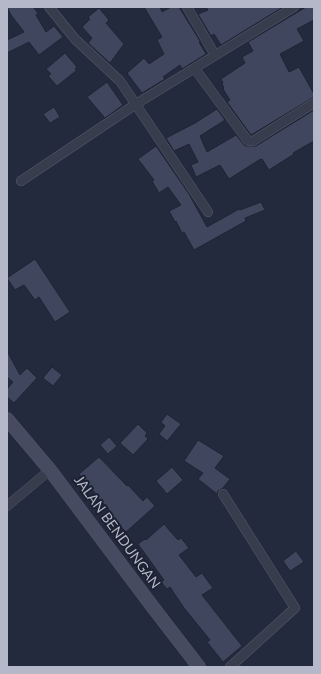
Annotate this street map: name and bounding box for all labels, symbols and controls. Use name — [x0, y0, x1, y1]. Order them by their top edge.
street label: JALAN BENDUNGAN — [70, 472, 164, 592]

